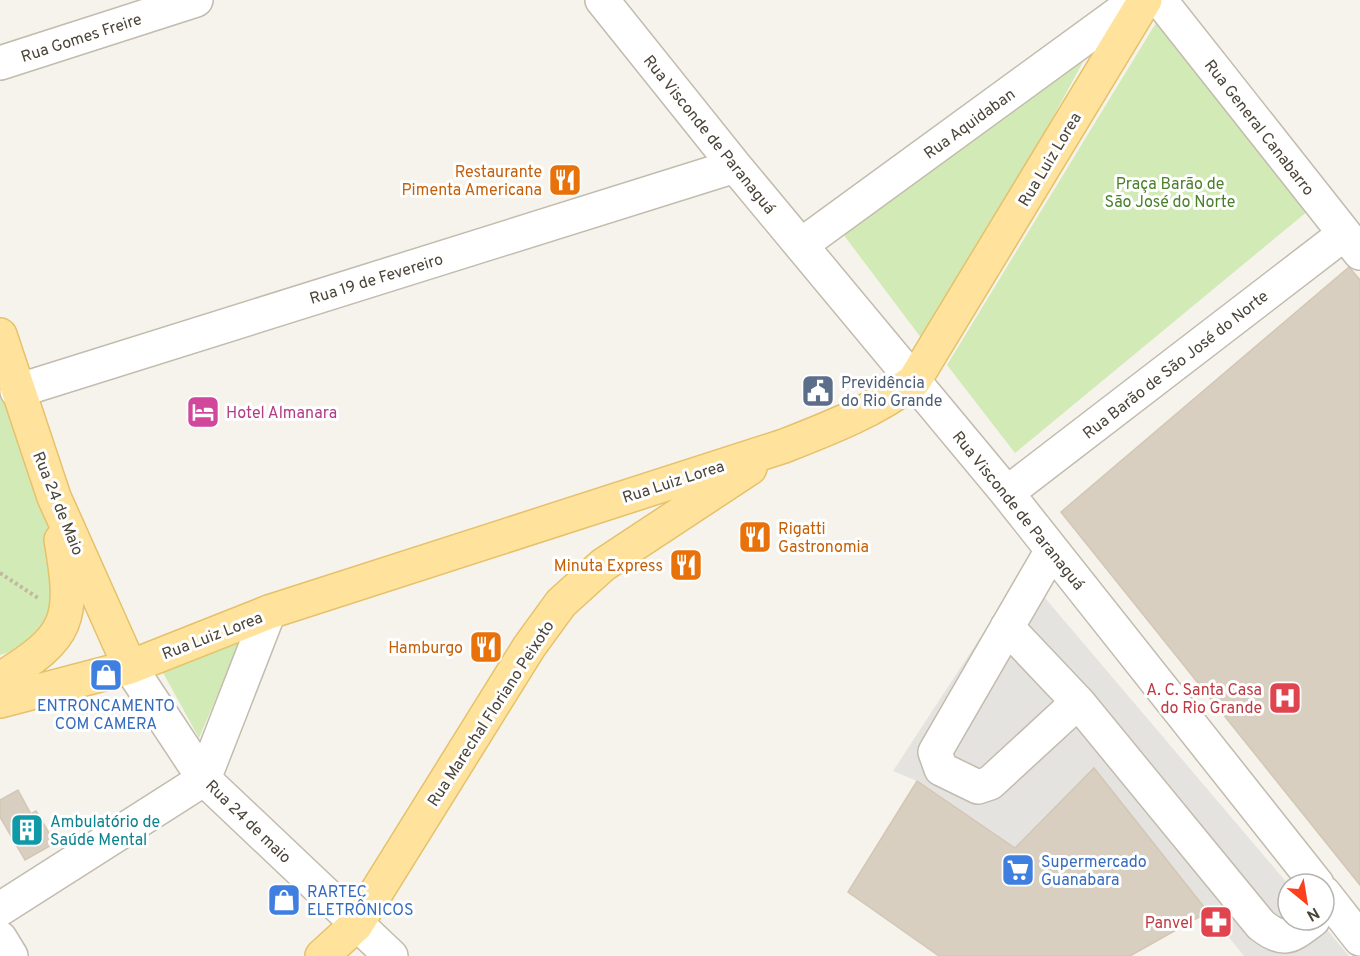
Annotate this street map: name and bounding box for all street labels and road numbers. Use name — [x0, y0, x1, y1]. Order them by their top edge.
street label: Rua Gomes Freire — [19, 10, 145, 68]
street label: Rua Visconde de Paranaguá — [638, 52, 779, 219]
street label: Rua General Canabarro — [1199, 56, 1318, 200]
street label: Rua Aquidaban — [921, 85, 1020, 164]
street label: Rua Luiz Lorea — [1015, 109, 1087, 211]
street label: Rua 19 de Fevereiro — [307, 250, 446, 310]
street label: Rua Barão de São José do Norte — [1079, 287, 1273, 444]
street label: Rua Visconde de Paranaguá — [947, 428, 1088, 595]
street label: Rua 24 de Maio — [27, 449, 87, 559]
street label: Rua Luiz Lorea — [620, 457, 727, 509]
street label: Rua Luiz Lorea — [160, 609, 266, 665]
street label: Rua Marechal Floriano Peixoto — [424, 617, 559, 811]
street label: Rua 24 de maio — [201, 777, 295, 868]

